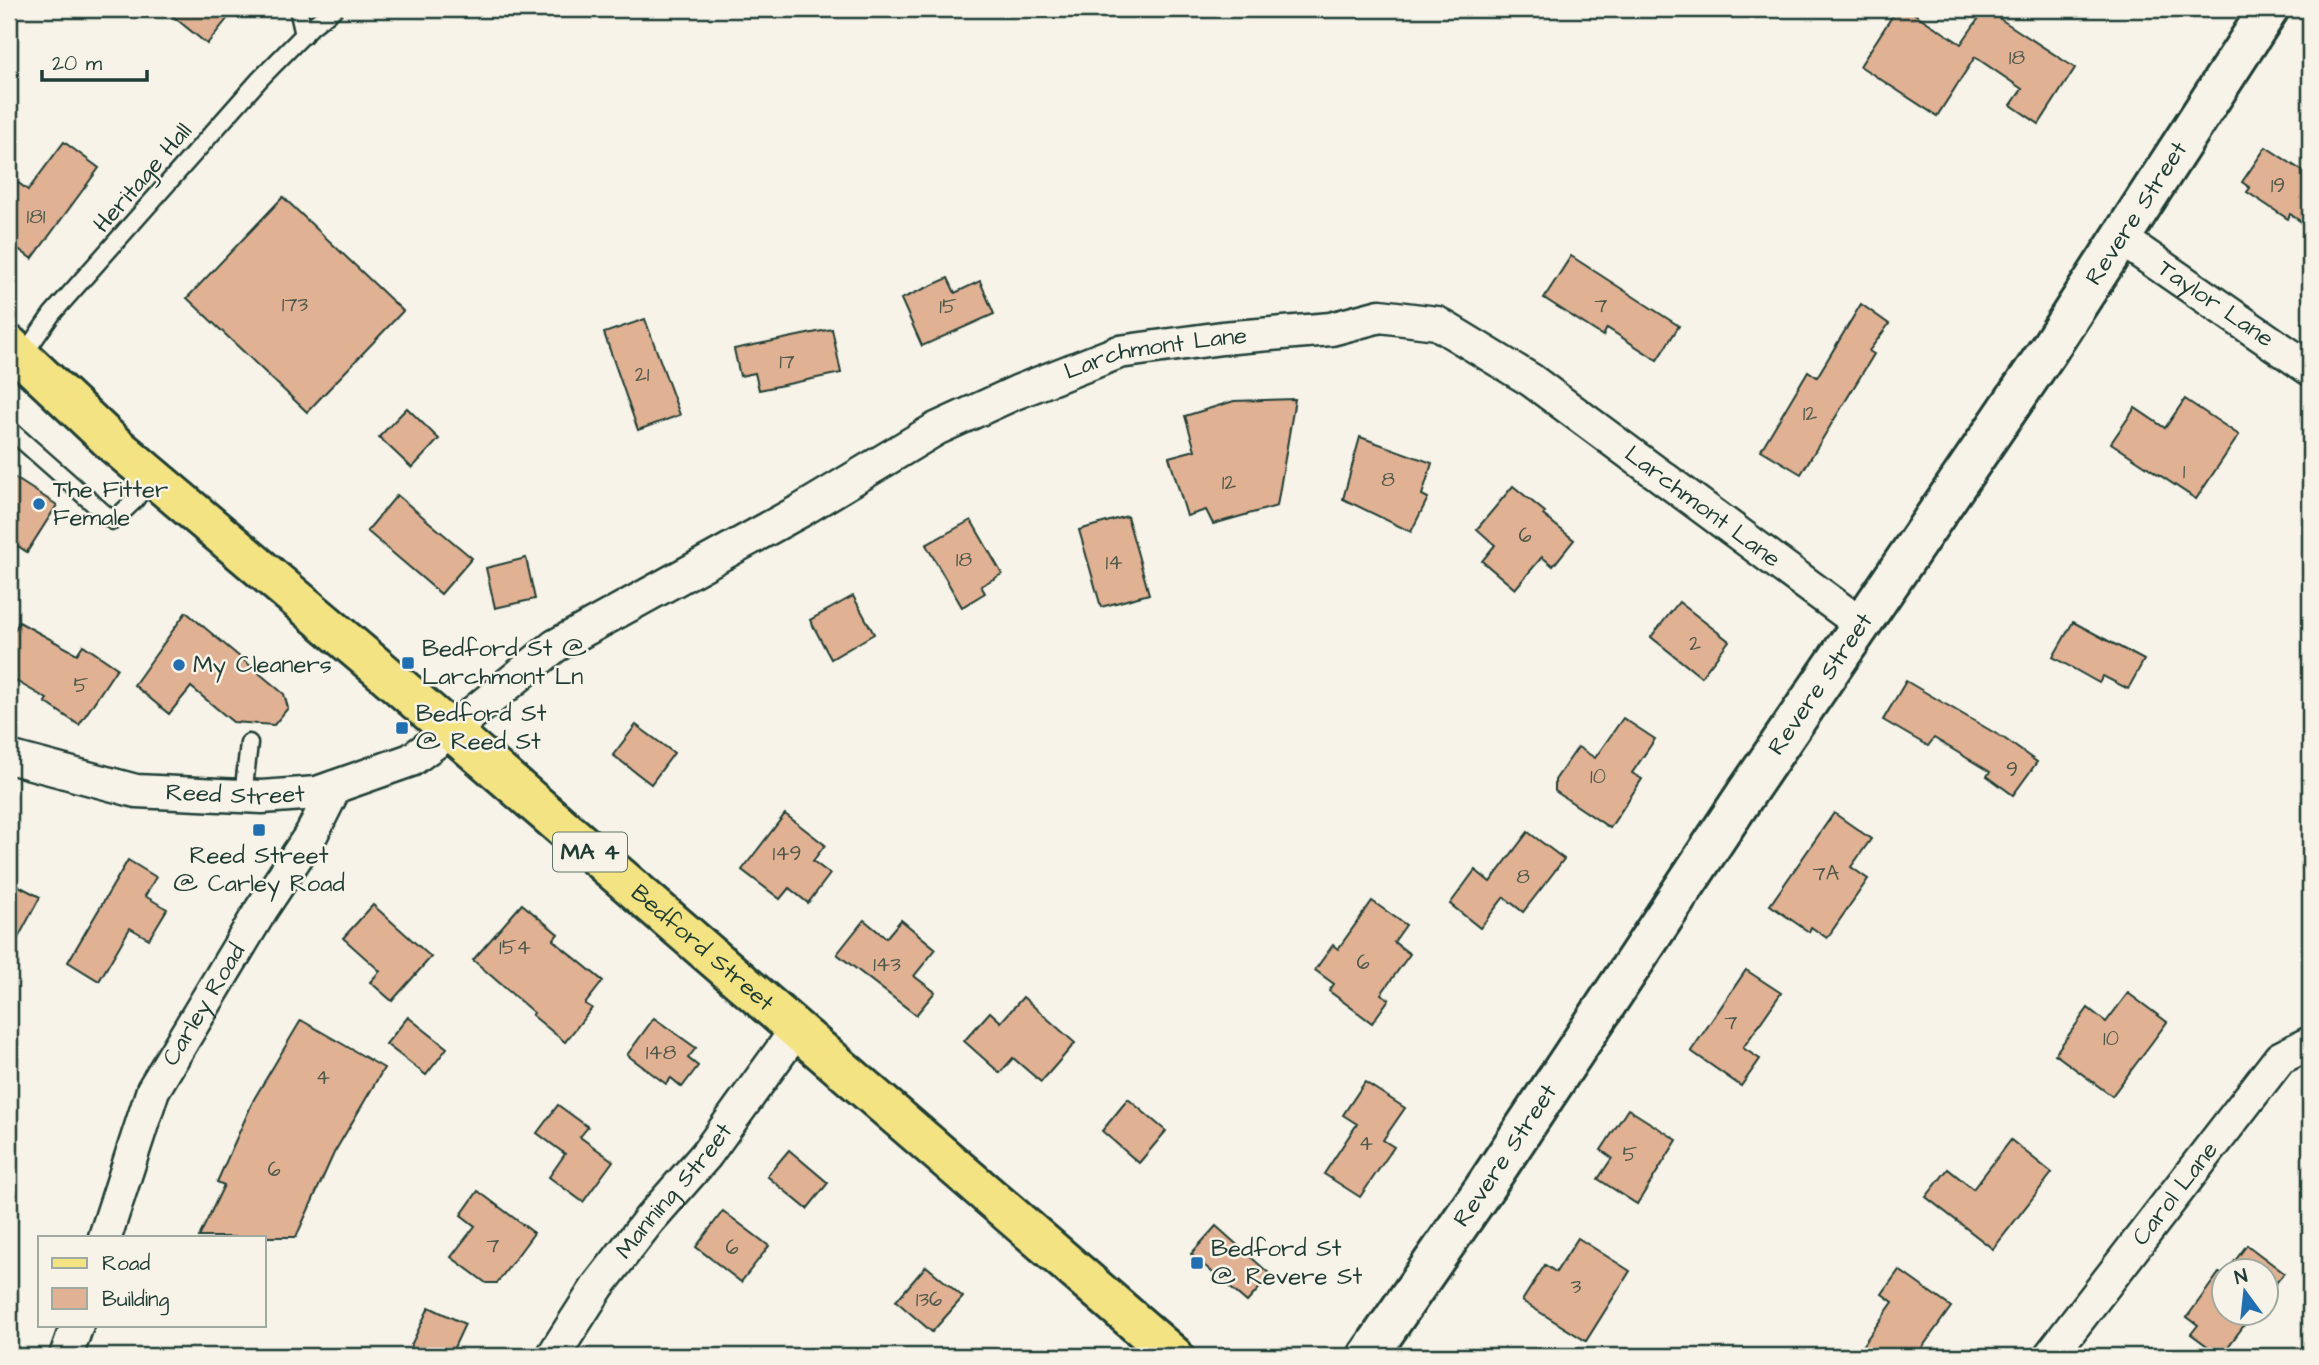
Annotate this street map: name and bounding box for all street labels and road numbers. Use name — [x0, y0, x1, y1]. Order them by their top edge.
street label: Heritage Hall — [86, 116, 201, 241]
street label: Revere Street — [2077, 135, 2196, 292]
street label: Taylor Lane — [2151, 252, 2280, 356]
street label: Larchmont Lane — [1059, 319, 1248, 389]
street label: Larchmont Lane — [1617, 438, 1788, 576]
street label: Revere Street — [1760, 606, 1881, 762]
street label: Reed Street — [165, 775, 306, 814]
road number: MA 4 — [553, 832, 627, 872]
street label: Bedford Street — [623, 877, 781, 1020]
street label: Carley Road — [154, 937, 254, 1072]
street label: Revere Street — [1445, 1077, 1566, 1234]
street label: Manning Street — [608, 1116, 741, 1266]
street label: Carol Lane — [2124, 1135, 2226, 1253]

